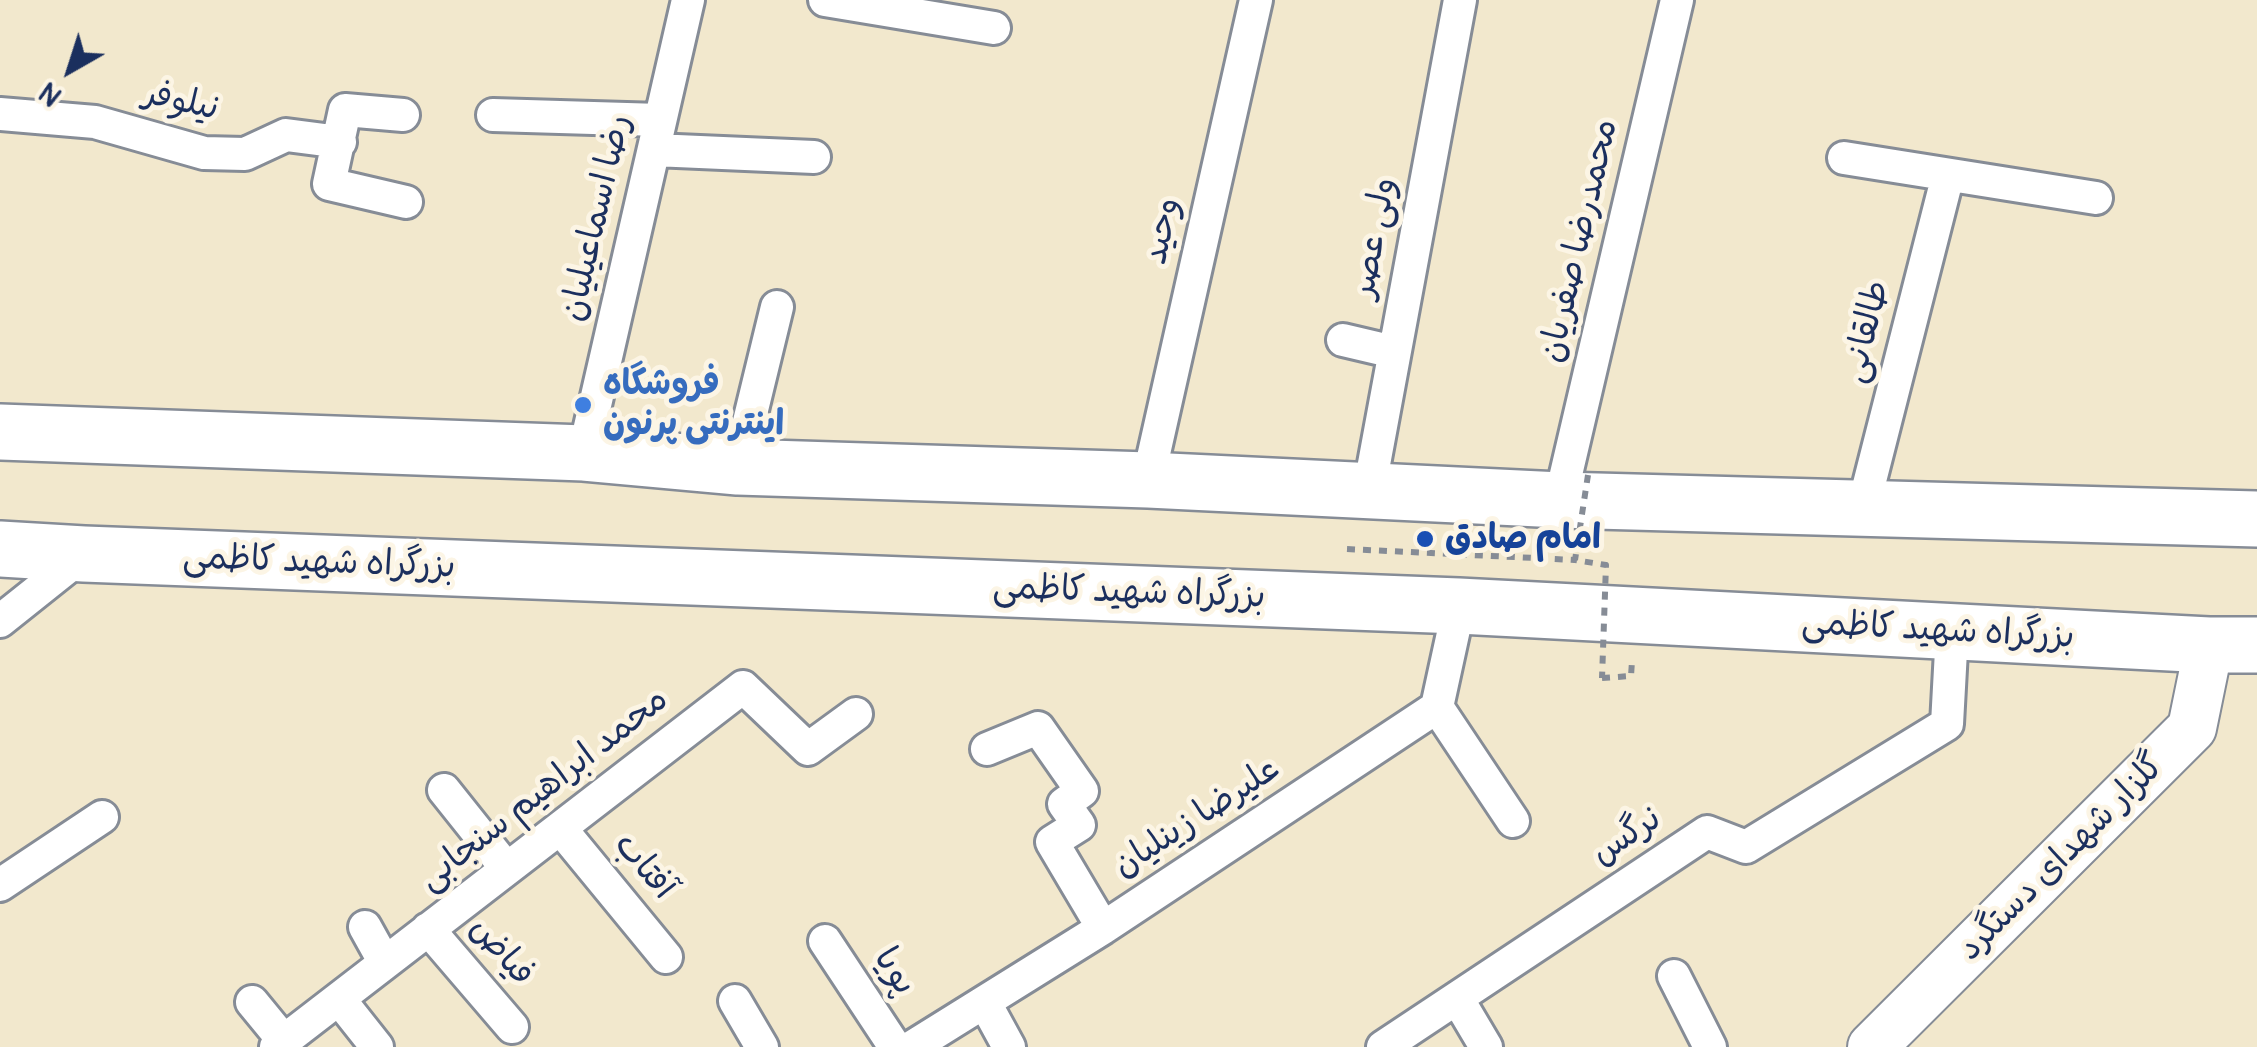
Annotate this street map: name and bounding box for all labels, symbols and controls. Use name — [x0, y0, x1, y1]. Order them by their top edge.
north arrow — [20, 20, 120, 120]
street label: نیلوفر — [139, 73, 223, 131]
text: N — [32, 74, 69, 113]
street label: رضا اسماعیلیان — [553, 111, 641, 325]
street label: محمدرضا صفریان — [1532, 115, 1628, 367]
street label: ولی عصر — [1343, 174, 1407, 302]
street label: وحید — [1135, 193, 1191, 269]
street label: طالقانی — [1834, 276, 1900, 388]
place label: فروشگاه اینترنتی پرنون — [603, 364, 784, 446]
marker: فروشگاه اینترنتی پرنون — [572, 394, 594, 416]
place label: امام صادق — [1445, 518, 1601, 560]
marker: امام صادق — [1414, 528, 1436, 550]
street label: بزرگراه شهید کاظمی — [182, 537, 456, 589]
street label: بزرگراه شهید کاظمی — [992, 567, 1266, 619]
street label: بزرگراه شهید کاظمی — [1800, 603, 2076, 659]
street label: محمد ابراهیم سنجابی — [411, 679, 677, 901]
street label: گلزار شهدای دستگرد — [1950, 746, 2174, 970]
street label: علیرضا زینلیان — [1106, 749, 1288, 887]
street label: نرگس — [1584, 799, 1670, 875]
street label: آفتاب — [604, 825, 684, 909]
street label: فیاض — [460, 909, 542, 995]
street label: پویا — [863, 940, 925, 1004]

